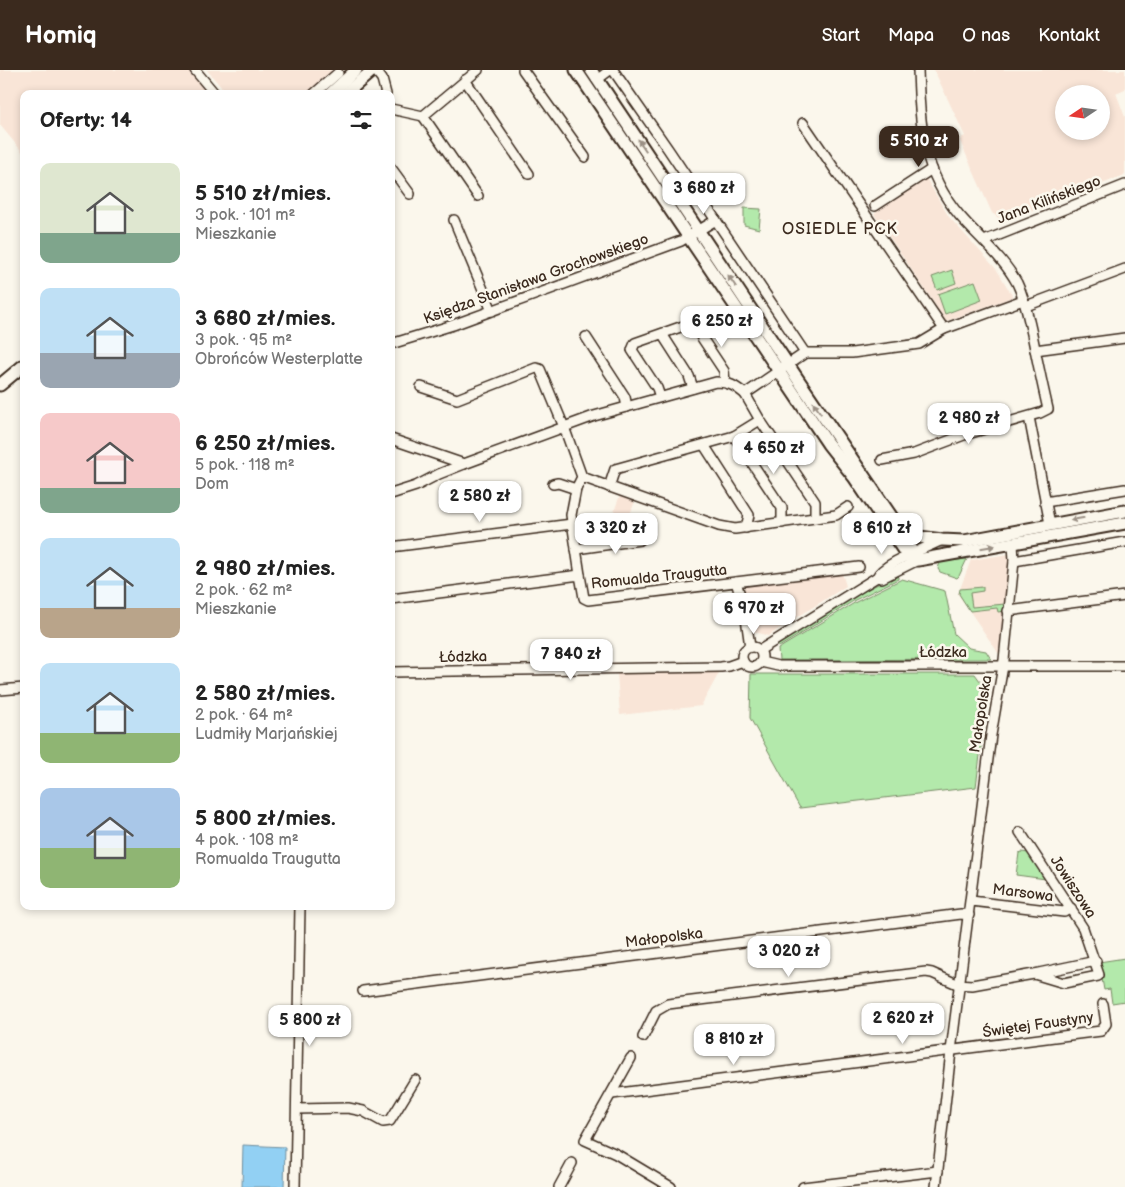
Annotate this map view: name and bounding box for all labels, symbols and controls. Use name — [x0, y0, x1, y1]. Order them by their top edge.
text: Homiq — [25, 21, 97, 50]
text: Start — [822, 25, 860, 46]
text: Mapa — [888, 25, 934, 46]
text: O nas — [962, 25, 1010, 46]
text: Kontakt — [1038, 25, 1100, 46]
north arrow — [1055, 85, 1110, 140]
map controls — [1055, 85, 1110, 140]
icon: filters — [347, 106, 375, 134]
text: Oferty: 14 — [40, 108, 132, 133]
pin: 5 510 zł — [867, 126, 971, 168]
text: 5 510 zł — [890, 132, 948, 151]
one-way arrow — [637, 139, 647, 152]
street label: Jana Kilińskiego — [994, 171, 1104, 229]
pin: 3 680 zł — [652, 172, 756, 215]
text: 3 680 zł — [673, 179, 735, 198]
text: 5 510 zł/mies. — [195, 181, 331, 206]
icon: home — [80, 183, 140, 243]
text: 3 pok. · 101 m² — [195, 206, 296, 225]
district label: OSIEDLE PCK — [782, 220, 898, 239]
text: Mieszkanie — [195, 225, 277, 244]
street label: Księdza Stanisława Grochowskiego — [421, 229, 651, 329]
one-way arrow — [727, 274, 737, 287]
text: 3 680 zł/mies. — [195, 306, 335, 331]
pin: 6 250 zł — [670, 306, 774, 348]
icon: home — [80, 308, 140, 368]
text: 6 250 zł — [691, 312, 753, 331]
text: 3 pok. · 95 m² — [195, 331, 292, 350]
text: Obrońców Westerplatte — [195, 350, 363, 369]
one-way arrow — [812, 402, 822, 415]
pin: 2 980 zł — [917, 402, 1021, 445]
text: 2 980 zł — [938, 409, 1000, 428]
text: 6 250 zł/mies. — [195, 431, 335, 456]
pin: 4 650 zł — [722, 432, 826, 475]
icon: home — [80, 433, 140, 493]
text: 4 650 zł — [744, 439, 804, 458]
text: 5 pok. · 118 m² — [195, 456, 295, 475]
text: Dom — [195, 475, 229, 494]
pin: 2 580 zł — [428, 480, 532, 523]
text: 2 580 zł — [449, 487, 511, 506]
pin: 3 320 zł — [564, 512, 668, 555]
pin: 8 610 zł — [830, 512, 934, 555]
one-way arrow — [1069, 516, 1085, 524]
text: 3 320 zł — [586, 519, 646, 538]
text: 8 610 zł — [853, 519, 911, 538]
one-way arrow — [980, 543, 996, 551]
text: 2 980 zł/mies. — [195, 556, 335, 581]
icon: home — [80, 558, 140, 618]
street label: Romualda Traugutta — [590, 560, 728, 594]
text: 2 pok. · 62 m² — [195, 581, 293, 600]
pin: 6 970 zł — [702, 592, 806, 635]
text: 6 970 zł — [724, 599, 784, 618]
text: Mieszkanie — [195, 600, 277, 619]
pin: 7 840 zł — [519, 638, 623, 681]
street label: Łódzka — [919, 643, 967, 662]
text: 7 840 zł — [541, 645, 601, 664]
street label: Łódzka — [439, 647, 487, 667]
street label: Małopolska — [966, 674, 996, 754]
text: 2 580 zł/mies. — [195, 681, 335, 706]
icon: home — [80, 683, 140, 743]
text: 2 pok. · 64 m² — [195, 706, 293, 725]
text: Ludmiły Marjańskiej — [195, 725, 338, 744]
text: 5 800 zł/mies. — [195, 806, 336, 831]
icon: home — [80, 808, 140, 868]
text: 4 pok. · 108 m² — [195, 831, 299, 850]
text: Romualda Traugutta — [195, 850, 341, 869]
street label: Jowiszowa — [1046, 852, 1100, 922]
street label: Marsowa — [991, 880, 1055, 906]
street label: Małopolska — [624, 924, 704, 952]
pin: 3 020 zł — [737, 936, 841, 978]
text: 3 020 zł — [758, 942, 820, 961]
pin: 2 620 zł — [851, 1002, 955, 1045]
pin: 5 800 zł — [258, 1004, 362, 1047]
street label: Świętej Faustyny — [981, 1008, 1095, 1042]
text: 2 620 zł — [872, 1009, 934, 1028]
text: 5 800 zł — [279, 1011, 341, 1030]
pin: 8 810 zł — [682, 1024, 786, 1066]
text: 8 810 zł — [705, 1030, 763, 1049]

